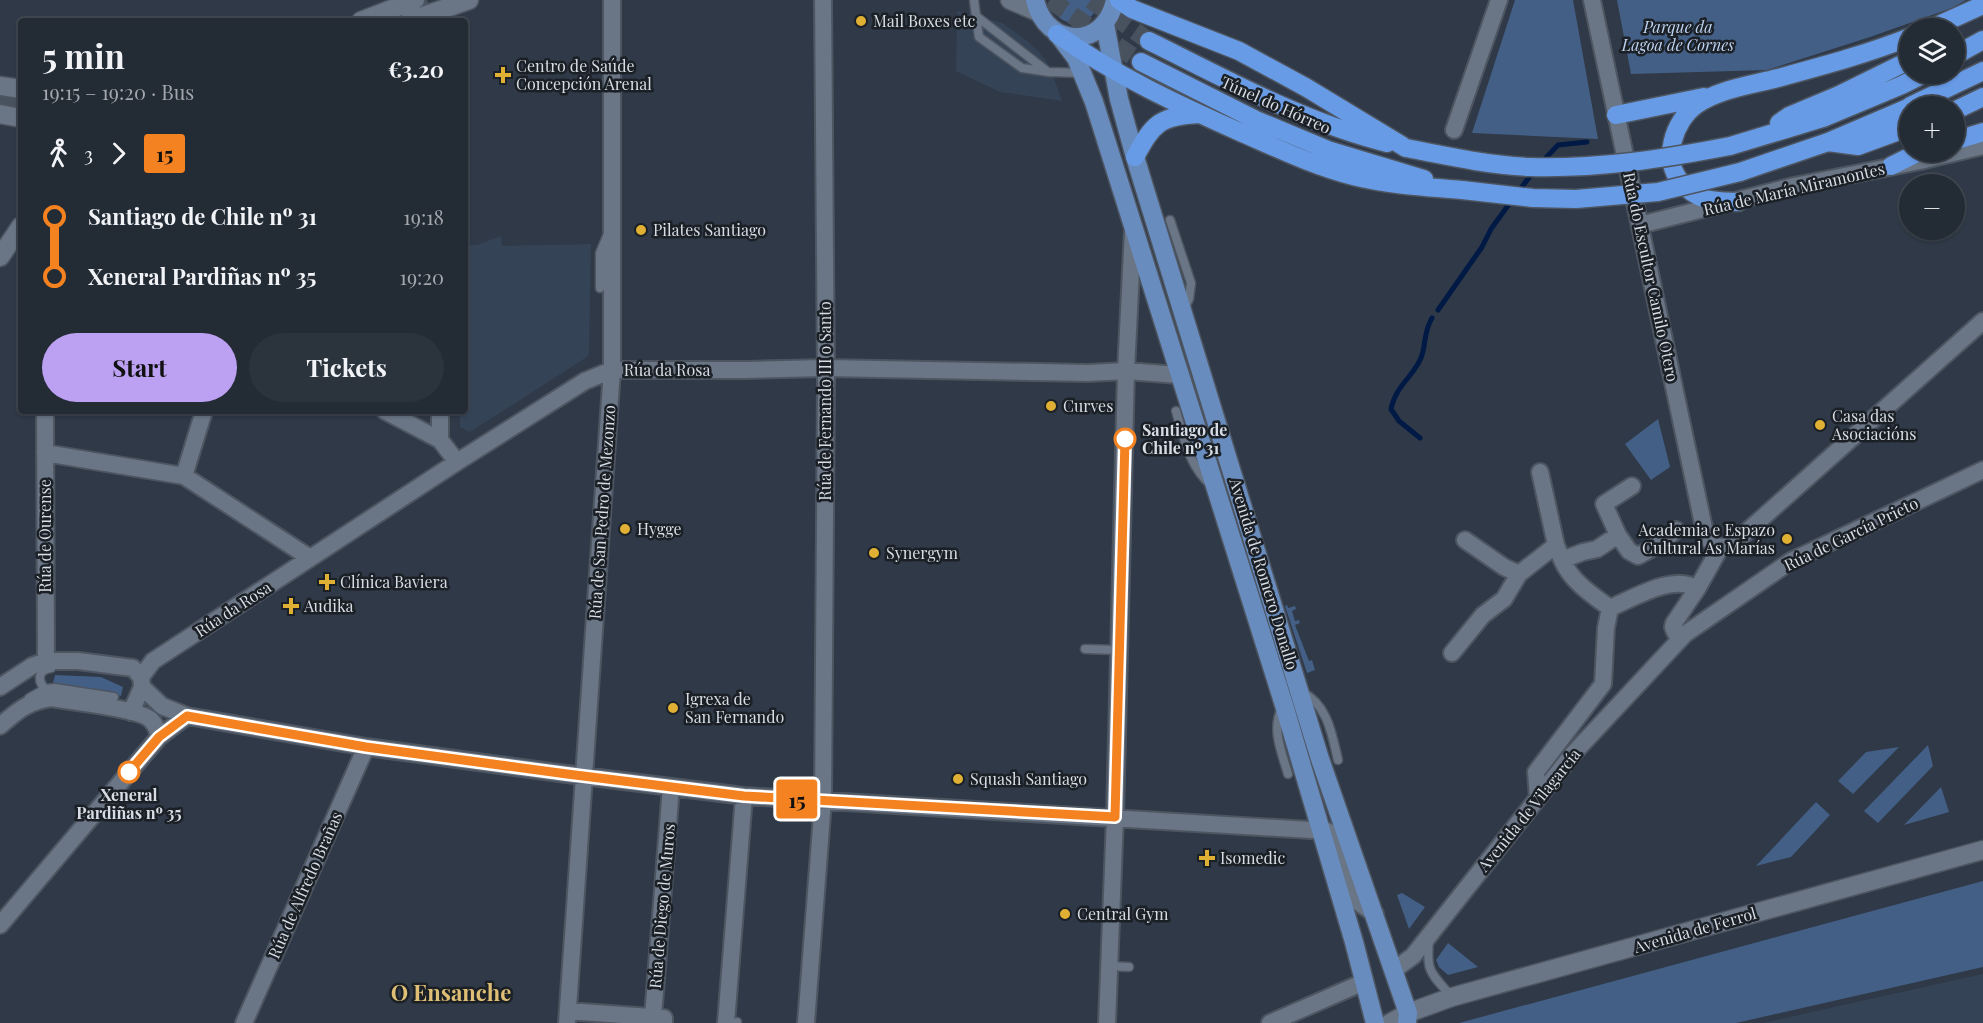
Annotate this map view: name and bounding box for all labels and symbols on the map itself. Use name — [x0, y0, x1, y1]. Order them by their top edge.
place label: Mail Boxes etc — [873, 10, 976, 31]
marker: Mail Boxes etc — [854, 14, 868, 28]
park label: Parque da Lagoa de Cornes — [1621, 16, 1734, 55]
place label: Centro de Saúde Concepción Arenal — [516, 55, 652, 94]
marker: Centro de Saúde Concepción Arenal — [494, 66, 512, 84]
street label: Túnel do Hórreo — [1218, 71, 1334, 138]
street label: Rúa de María Miramontes — [1701, 157, 1887, 220]
street label: Rúa do Escultor Camilo Otero — [1619, 170, 1684, 384]
place label: Pilates Santiago — [653, 219, 766, 240]
marker: Pilates Santiago — [634, 223, 648, 237]
street label: Rúa de Fernando III o Santo — [814, 301, 835, 501]
street label: Rúa da Rosa — [624, 359, 710, 380]
place label: Curves — [1063, 395, 1113, 416]
marker: Curves — [1044, 399, 1058, 413]
street label: Rúa de San Pedro de Mezonzo — [584, 404, 619, 620]
place label: Casa das Asociacións — [1831, 405, 1916, 444]
marker: Casa das Asociacións — [1813, 418, 1827, 432]
place label: Santiago de Chile nº 31 — [1142, 419, 1227, 458]
marker: Santiago de Chile nº 31 — [1114, 428, 1136, 450]
street label: Avenida de Romero Donallo — [1225, 475, 1304, 672]
street label: Rúa de Ourense — [34, 479, 55, 593]
street label: Rúa de García Prieto — [1780, 492, 1921, 575]
place label: Hygge — [637, 518, 682, 539]
place label: Academia e Espazo Cultural As Marías — [1638, 519, 1775, 558]
marker: Hygge — [618, 522, 632, 536]
marker: Academia e Espazo Cultural As Marías — [1780, 532, 1794, 546]
place label: Synergym — [886, 542, 958, 563]
marker: Synergym — [867, 546, 881, 560]
place label: Clínica Baviera — [340, 571, 448, 592]
marker: Clínica Baviera — [318, 573, 336, 591]
street label: Rúa da Rosa — [191, 576, 275, 641]
place label: Audika — [303, 595, 354, 616]
marker: Audika — [282, 597, 300, 615]
place label: Igrexa de San Fernando — [685, 688, 784, 727]
marker: Igrexa de San Fernando — [666, 701, 680, 715]
street label: Avenida de Vilagarcía — [1472, 744, 1585, 876]
marker: Xeneral Pardiñas nº 35 — [118, 761, 140, 783]
place label: Squash Santiago — [970, 768, 1087, 789]
marker: Squash Santiago — [951, 772, 965, 786]
line badge: 15 — [770, 780, 824, 818]
place label: Xeneral Pardiñas nº 35 — [76, 784, 182, 823]
street label: Rúa de Alfredo Brañas — [263, 808, 346, 962]
street label: Rúa de Diego de Muros — [644, 823, 679, 989]
place label: Isomedic — [1220, 847, 1286, 868]
marker: Isomedic — [1198, 849, 1216, 867]
street label: Avenida de Ferrol — [1630, 902, 1759, 957]
place label: Central Gym — [1077, 903, 1168, 924]
marker: Central Gym — [1058, 907, 1072, 921]
district label: O Ensanche — [391, 977, 511, 1007]

